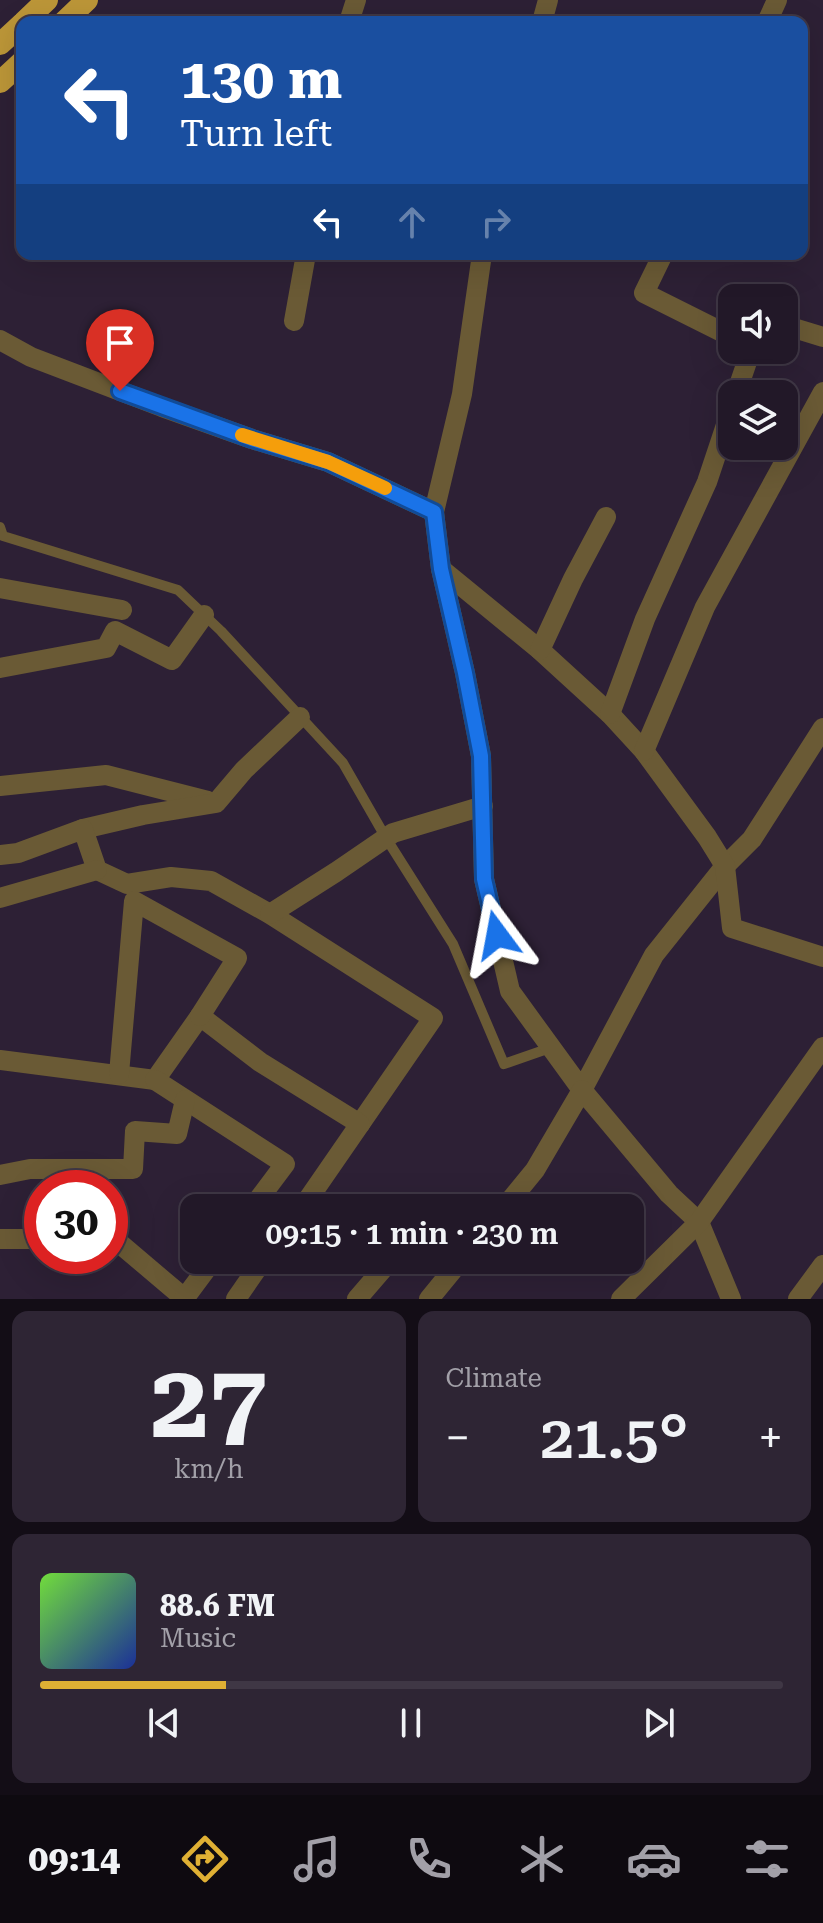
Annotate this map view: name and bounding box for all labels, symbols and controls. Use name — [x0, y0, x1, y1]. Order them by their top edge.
text: 130 m — [180, 46, 342, 112]
icon: left — [48, 48, 152, 152]
text: Turn left — [180, 113, 332, 155]
icon: left — [306, 200, 350, 244]
icon: ahead — [390, 200, 434, 244]
icon: right — [474, 200, 518, 244]
map controls — [718, 284, 798, 460]
button: sound — [718, 284, 798, 364]
pin — [86, 309, 154, 391]
icon: arrive — [98, 321, 142, 365]
button: layers — [718, 380, 798, 460]
position arrow — [455, 893, 539, 977]
speed limit sign: 30 — [24, 1170, 128, 1274]
text: 09:15 · 1 min · 230 m — [266, 1216, 558, 1251]
text: 27 — [151, 1341, 267, 1462]
text: Climate — [446, 1363, 542, 1393]
text: 21.5° — [540, 1402, 688, 1473]
text: − — [446, 1412, 470, 1464]
text: + — [758, 1412, 783, 1464]
text: km/h — [174, 1454, 244, 1484]
text: 88.6 FM — [160, 1588, 275, 1623]
text: Music — [160, 1623, 236, 1653]
icon: previous — [142, 1701, 186, 1745]
icon: pause — [389, 1701, 433, 1745]
icon: next — [637, 1701, 681, 1745]
icon: directions — [177, 1831, 233, 1887]
icon: music — [289, 1831, 345, 1887]
icon: phone — [401, 1831, 457, 1887]
icon: climate — [514, 1831, 570, 1887]
icon: car — [626, 1831, 682, 1887]
icon: filters — [739, 1831, 795, 1887]
text: 09:14 — [28, 1838, 120, 1880]

